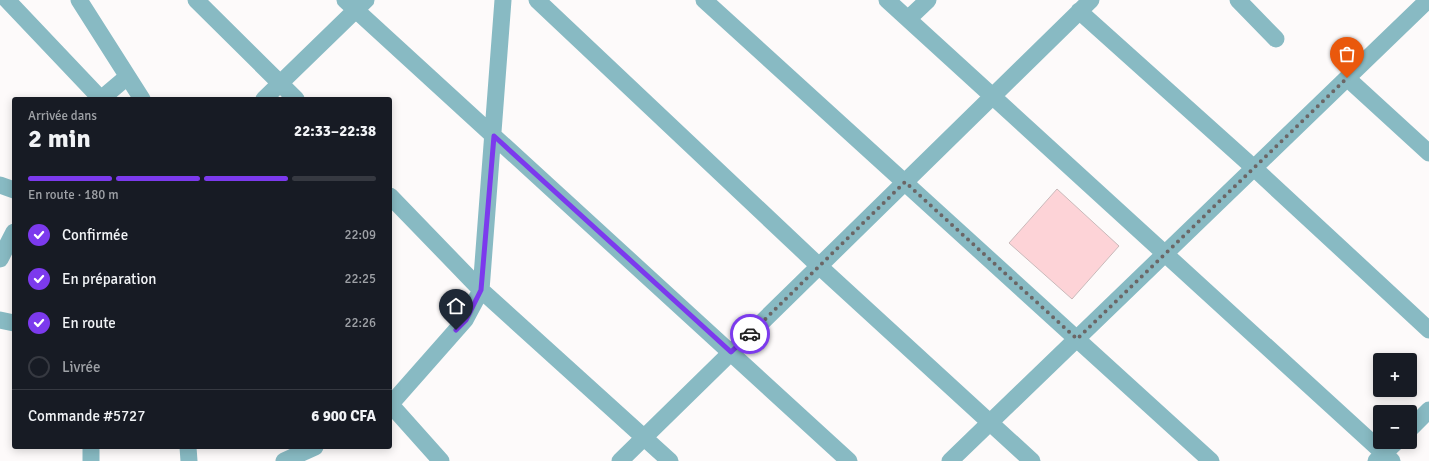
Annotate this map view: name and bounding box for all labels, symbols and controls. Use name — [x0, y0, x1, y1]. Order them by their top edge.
pin — [1330, 37, 1364, 78]
icon: bag — [1336, 43, 1358, 65]
text: Arrivée dans — [28, 108, 97, 124]
text: 22:33–22:38 — [294, 122, 376, 140]
text: 2 min — [28, 123, 91, 155]
text: En route · 180 m — [28, 187, 119, 203]
icon: check — [28, 224, 50, 246]
text: Confirmée — [62, 226, 128, 244]
text: 22:09 — [344, 227, 376, 243]
icon: check — [28, 268, 50, 290]
text: En préparation — [62, 270, 157, 288]
text: 22:25 — [344, 271, 376, 287]
pin — [439, 289, 473, 330]
icon: home — [445, 295, 467, 317]
icon: check — [28, 312, 50, 334]
text: En route — [62, 314, 116, 332]
courier — [730, 314, 770, 354]
text: 22:26 — [344, 315, 376, 331]
icon: car — [739, 323, 761, 345]
map controls — [1373, 353, 1417, 449]
button: + — [1373, 353, 1417, 397]
text: Livrée — [62, 358, 101, 376]
button: − — [1373, 405, 1417, 449]
text: Commande #5727 — [28, 407, 145, 425]
text: 6 900 CFA — [311, 407, 376, 425]

